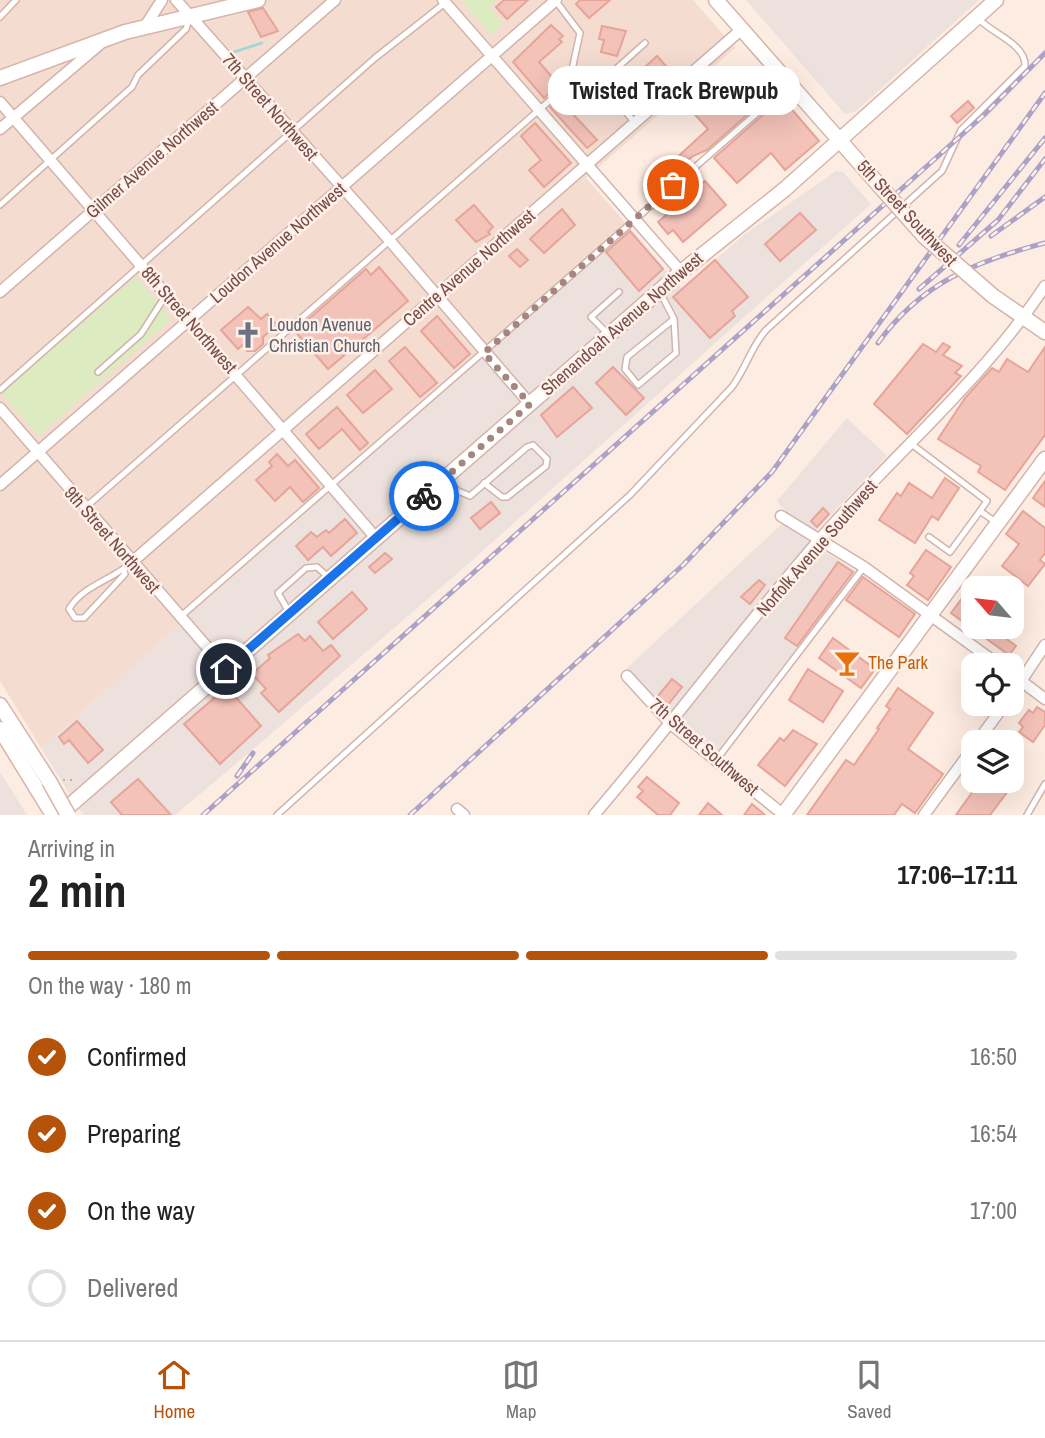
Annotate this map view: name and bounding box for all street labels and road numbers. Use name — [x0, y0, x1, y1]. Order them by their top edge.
street label: 7th Street Northwest — [217, 48, 324, 166]
street label: Gilmer Avenue Northwest — [80, 95, 223, 224]
street label: 5th Street Southwest — [851, 154, 963, 271]
street label: Loudon Avenue Northwest — [204, 176, 351, 309]
street label: Centre Avenue Northwest — [397, 203, 540, 332]
street label: Shenandoah Avenue Northwest — [535, 246, 708, 401]
street label: 8th Street Northwest — [136, 261, 243, 379]
street label: Norfolk Avenue Southwest — [750, 474, 883, 621]
street label: 9th Street Northwest — [59, 481, 166, 599]
street label: 7th Street Southwest — [644, 692, 764, 801]

